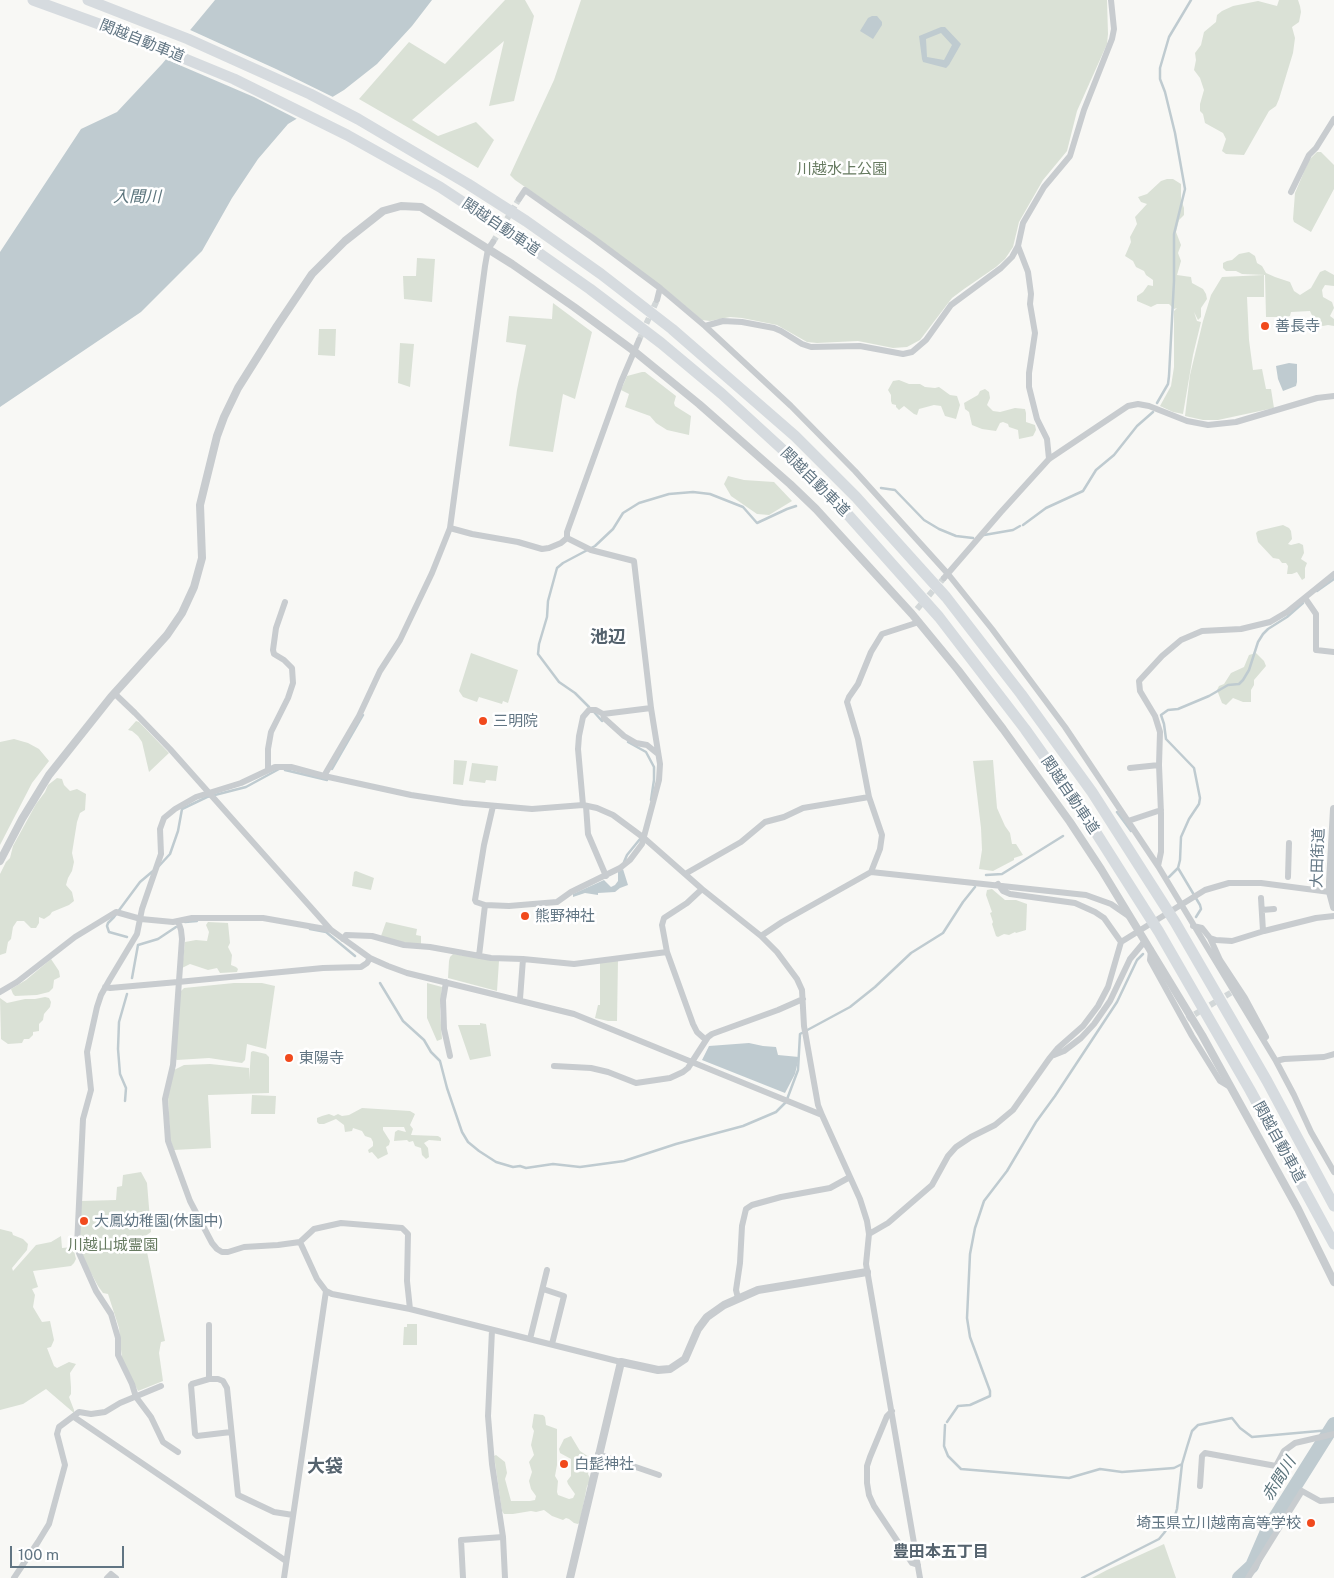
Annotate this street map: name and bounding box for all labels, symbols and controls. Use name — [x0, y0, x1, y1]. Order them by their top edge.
street label: 関越自動車道 — [97, 16, 187, 66]
park label: 川越水上公園 — [797, 160, 887, 178]
water label: 入間川 — [113, 187, 161, 207]
street label: 関越自動車道 — [459, 194, 543, 260]
place label: 善長寺 — [1275, 317, 1320, 335]
marker: 善長寺 — [1259, 320, 1271, 332]
street label: 関越自動車道 — [777, 444, 853, 520]
district label: 池辺 — [590, 626, 626, 648]
place label: 三明院 — [493, 712, 538, 730]
marker: 三明院 — [477, 715, 489, 727]
street label: 関越自動車道 — [1037, 753, 1103, 837]
street label: 大田街道 — [1308, 828, 1328, 888]
place label: 熊野神社 — [535, 907, 595, 925]
marker: 熊野神社 — [519, 910, 531, 922]
place label: 東陽寺 — [299, 1049, 344, 1067]
marker: 東陽寺 — [283, 1052, 295, 1064]
street label: 関越自動車道 — [1249, 1098, 1309, 1186]
place label: 大鳳幼稚園(休園中) — [94, 1212, 223, 1230]
marker: 大鳳幼稚園(休園中) — [78, 1215, 90, 1227]
park label: 川越山城霊園 — [68, 1236, 158, 1254]
water label: 赤間川 — [1258, 1454, 1300, 1504]
district label: 大袋 — [307, 1455, 343, 1477]
place label: 白髭神社 — [574, 1455, 634, 1473]
marker: 白髭神社 — [558, 1458, 570, 1470]
place label: 埼玉県立川越南高等学校 — [1136, 1514, 1301, 1532]
marker: 埼玉県立川越南高等学校 — [1305, 1517, 1317, 1529]
scale bar — [12, 1536, 126, 1568]
district label: 豊田本五丁目 — [893, 1542, 989, 1562]
text: 100 m — [18, 1546, 59, 1563]

